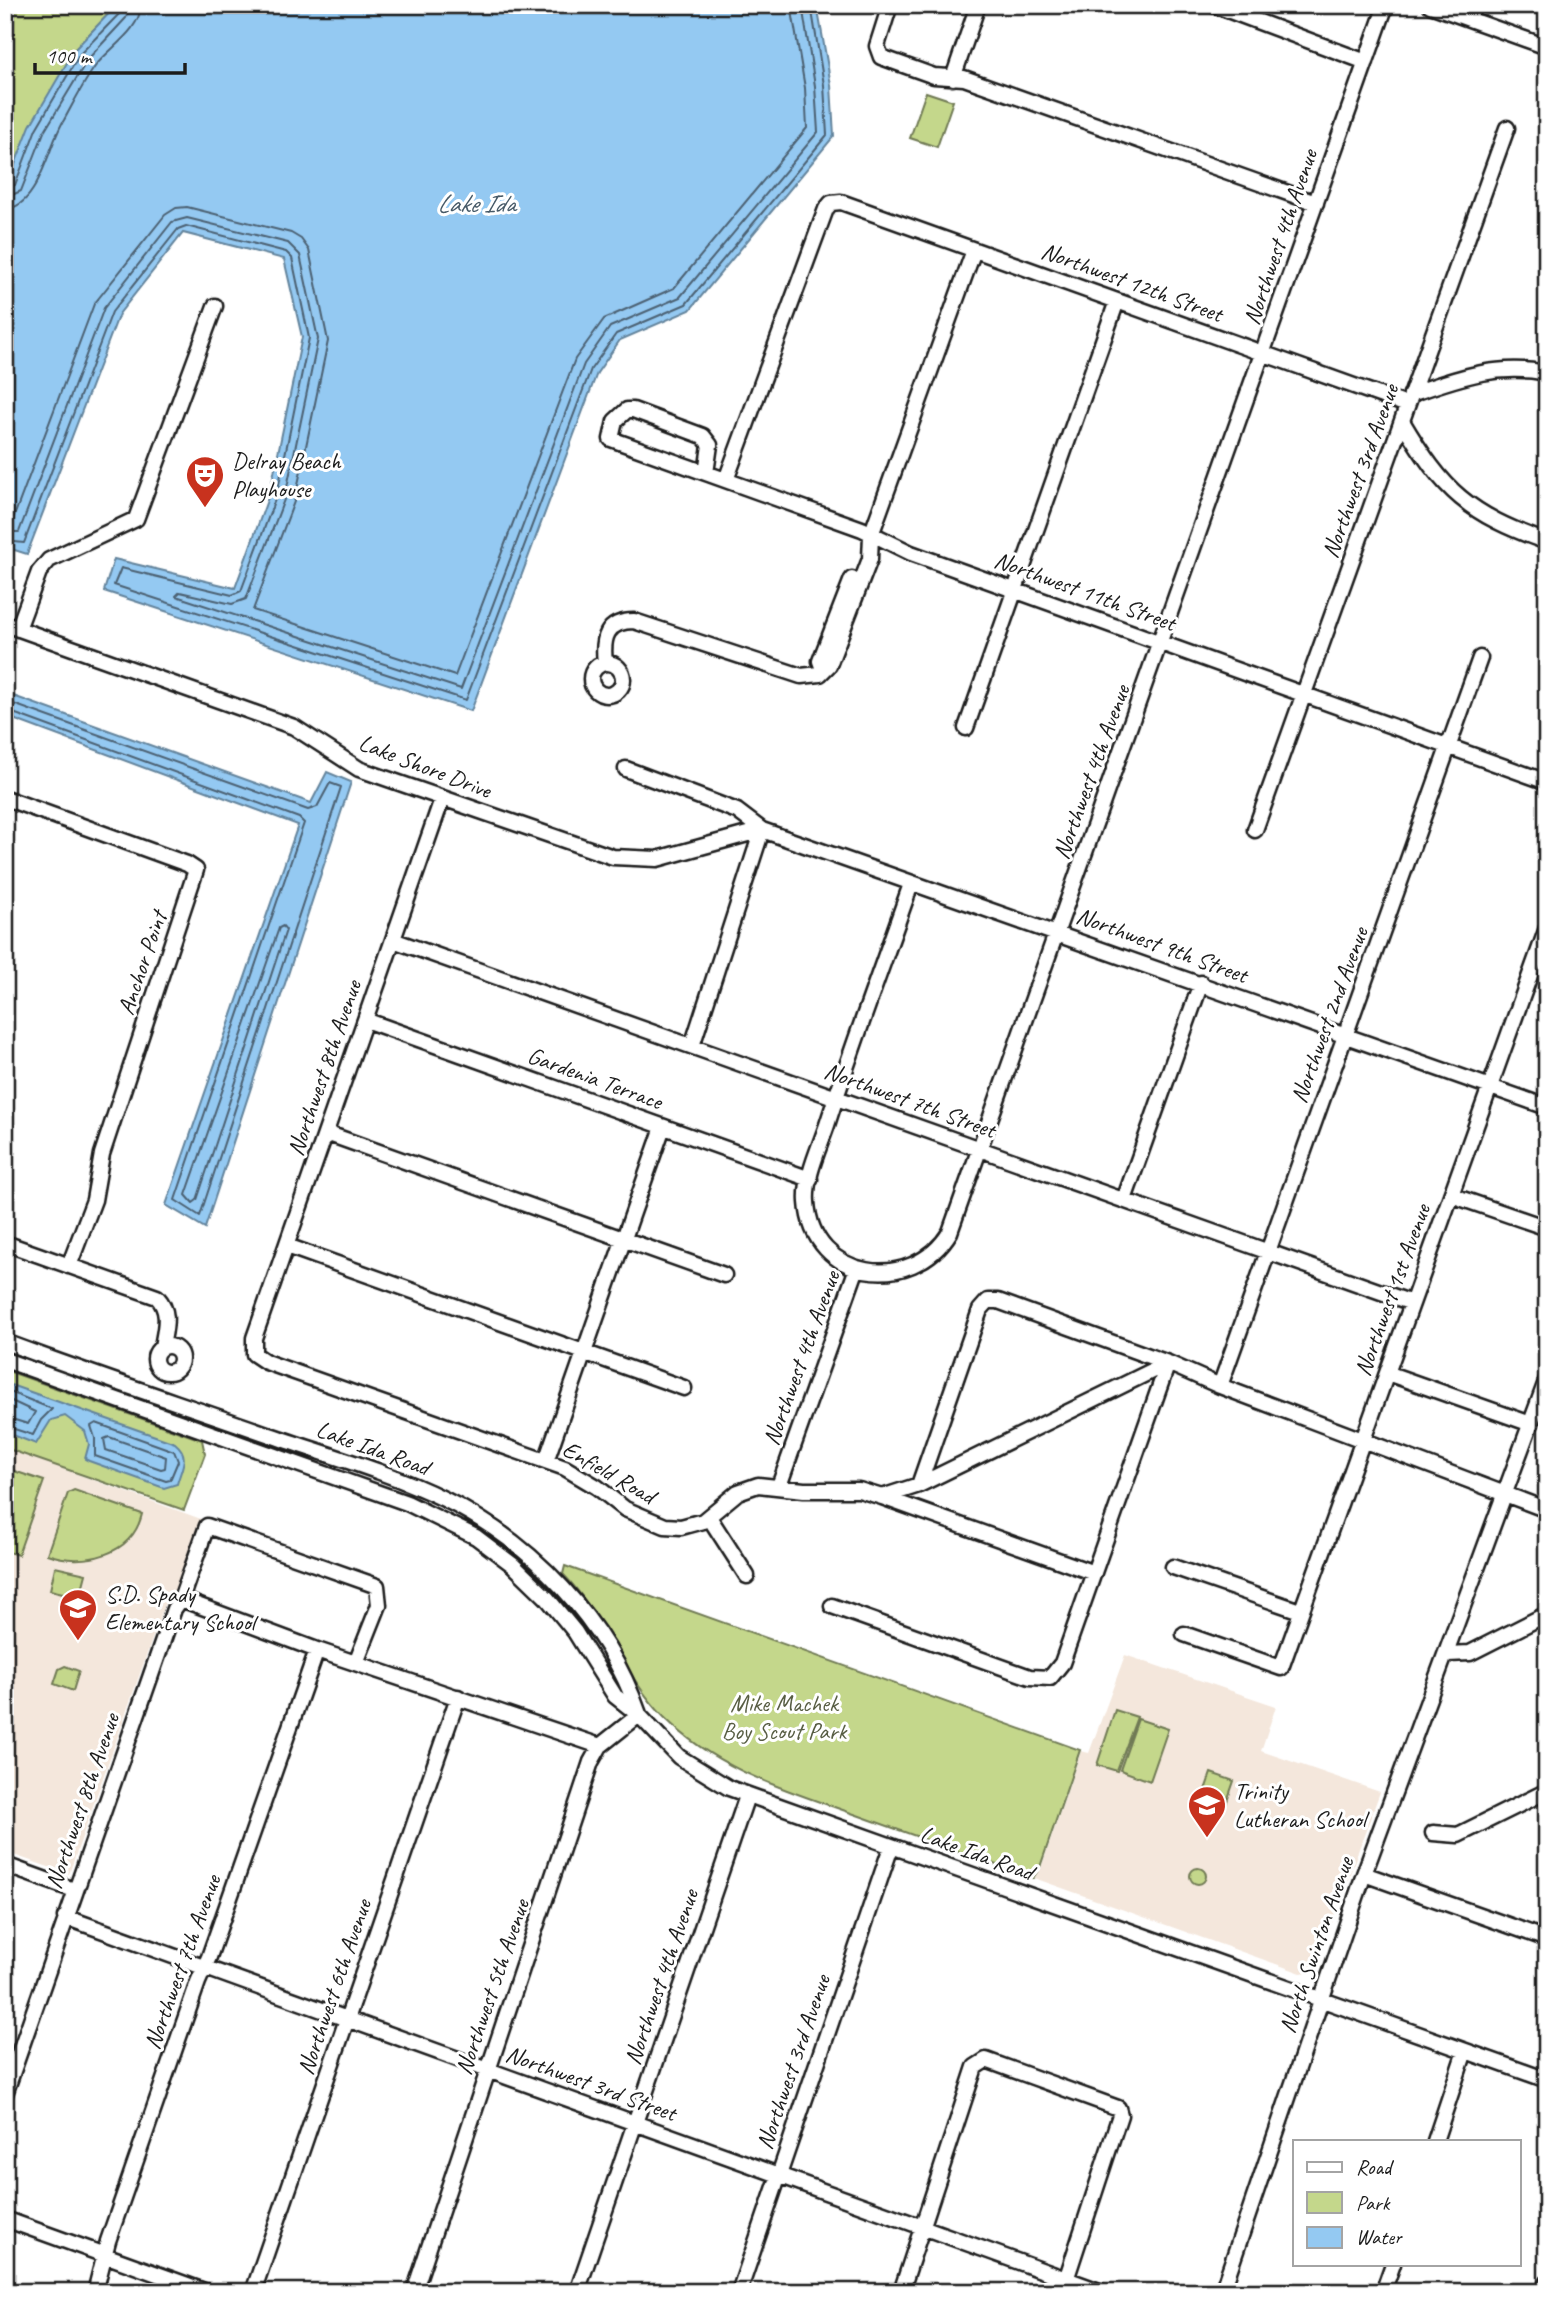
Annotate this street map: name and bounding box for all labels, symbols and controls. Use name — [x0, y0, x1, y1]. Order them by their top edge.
scale bar — [35, 32, 186, 76]
text: 100 m — [46, 43, 93, 69]
street label: Northwest 4th Avenue — [1236, 143, 1325, 328]
water label: Lake Ida — [437, 187, 518, 220]
street label: Northwest 12th Street — [1037, 235, 1229, 329]
street label: Northwest 3rd Avenue — [1315, 378, 1406, 562]
place label: Delray Beach Playhouse — [232, 446, 342, 504]
theatre icon: Delray Beach Playhouse — [184, 454, 226, 509]
street label: Northwest 11th Street — [990, 544, 1182, 638]
street label: Northwest 4th Avenue — [1046, 679, 1137, 863]
street label: Lake Shore Drive — [355, 727, 497, 806]
street label: Northwest 9th Street — [1072, 900, 1253, 991]
street label: Anchor Point — [110, 905, 175, 1018]
street label: Northwest 2nd Avenue — [1283, 921, 1375, 1107]
street label: Northwest 8th Avenue — [280, 974, 369, 1159]
street label: Gardenia Terrace — [524, 1040, 668, 1117]
street label: Northwest 7th Street — [820, 1055, 1001, 1146]
street label: Northwest 1st Avenue — [1347, 1198, 1438, 1380]
street label: Northwest 4th Avenue — [756, 1265, 847, 1449]
street label: Lake Ida Road — [312, 1414, 437, 1483]
street label: Enfield Road — [557, 1434, 664, 1512]
place label: S.D. Spady Elementary School — [105, 1579, 259, 1637]
school or university icon: S.D. Spady Elementary School — [57, 1587, 99, 1642]
park label: Mike Machek Boy Scout Park — [722, 1688, 848, 1746]
street label: Northwest 8th Avenue — [38, 1707, 127, 1892]
place label: Trinity Lutheran School — [1234, 1776, 1370, 1834]
school or university icon: Trinity Lutheran School — [1186, 1784, 1228, 1839]
street label: Lake Ida Road — [916, 1819, 1041, 1888]
street label: North Swinton Avenue — [1272, 1851, 1361, 2037]
street label: Northwest 7th Avenue — [137, 1869, 228, 2053]
street label: Northwest 4th Avenue — [617, 1883, 706, 2068]
street label: Northwest 6th Avenue — [290, 1893, 379, 2078]
street label: Northwest 5th Avenue — [448, 1893, 537, 2078]
street label: Northwest 3rd Avenue — [749, 1969, 838, 2153]
street label: Northwest 3rd Street — [502, 2038, 682, 2128]
legend — [1293, 2140, 1520, 2266]
text: Road — [1356, 2154, 1395, 2180]
text: Park — [1356, 2190, 1391, 2216]
text: Water — [1356, 2224, 1403, 2250]

